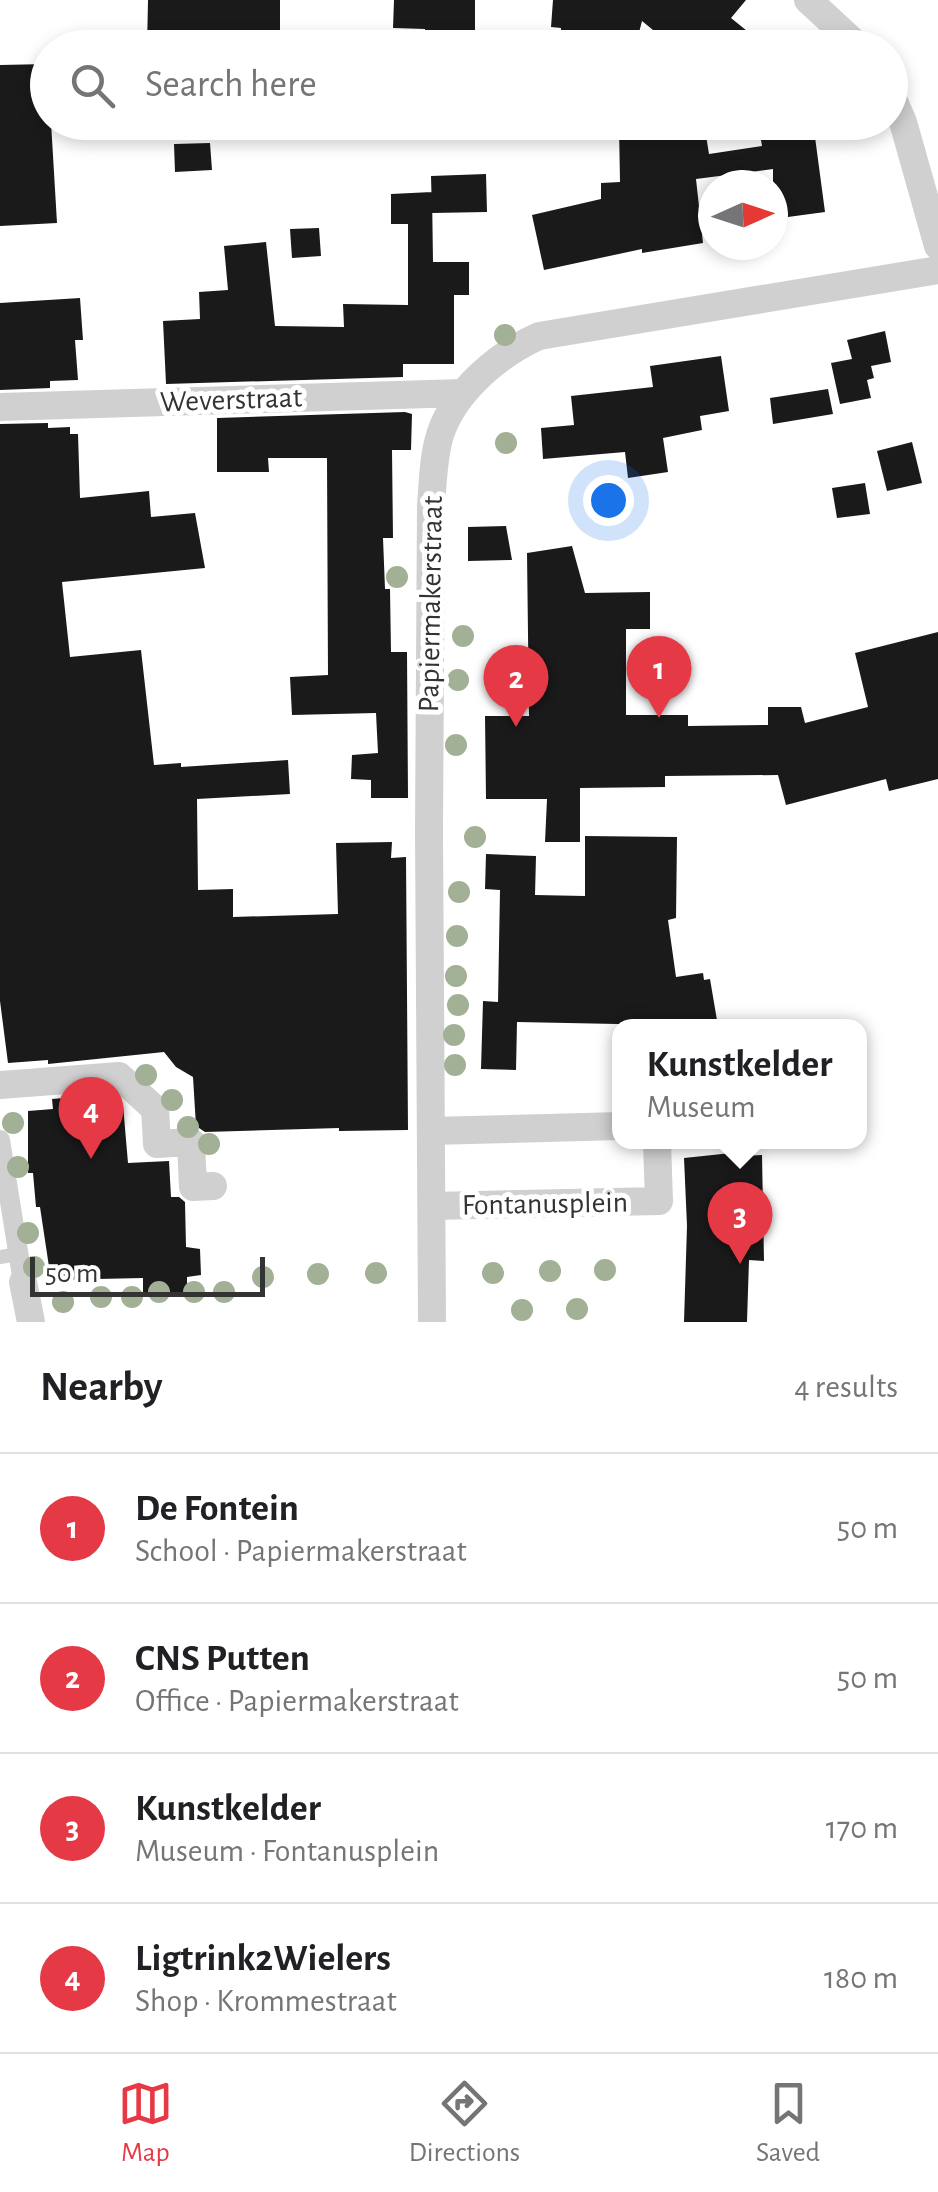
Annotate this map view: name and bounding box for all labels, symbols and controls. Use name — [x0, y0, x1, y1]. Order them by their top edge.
search box — [30, 30, 908, 140]
icon: search — [65, 58, 120, 113]
text: Search here — [145, 66, 317, 104]
north arrow — [698, 170, 788, 260]
street label: Weverstraat — [159, 383, 303, 417]
your location — [583, 475, 634, 526]
street label: Papiermakerstraat — [414, 495, 448, 713]
pin: 1 — [626, 636, 692, 718]
pin: 2 — [484, 644, 548, 727]
popup — [612, 1019, 867, 1149]
text: Kunstkelder — [647, 1046, 832, 1084]
pin: 4 — [58, 1076, 124, 1159]
text: Museum — [647, 1091, 756, 1123]
pin: 3 — [708, 1182, 772, 1264]
street label: Fontanusplein — [462, 1188, 628, 1220]
scale bar — [30, 1252, 265, 1296]
text: 50 m — [45, 1260, 99, 1288]
text: Nearby — [40, 1366, 163, 1408]
text: 4 results — [794, 1371, 898, 1403]
text: De Fontein — [135, 1490, 299, 1528]
text: 1 — [67, 1512, 78, 1544]
text: 50 m — [837, 1512, 898, 1544]
text: School · Papiermakerstraat — [135, 1535, 467, 1567]
text: CNS Putten — [135, 1640, 310, 1678]
text: 2 — [65, 1662, 80, 1694]
text: 50 m — [837, 1662, 898, 1694]
text: Office · Papiermakerstraat — [135, 1685, 459, 1717]
text: Kunstkelder — [135, 1790, 321, 1828]
text: 3 — [66, 1812, 79, 1844]
text: 170 m — [826, 1812, 898, 1844]
text: Museum · Fontanusplein — [135, 1835, 439, 1867]
text: Ligtrink2Wielers — [135, 1940, 391, 1978]
text: 4 — [64, 1962, 81, 1994]
text: 180 m — [824, 1962, 898, 1994]
text: Shop · Krommestraat — [135, 1985, 397, 2017]
tab: Map — [118, 2076, 173, 2170]
tab: Directions — [409, 2076, 520, 2170]
tab: Saved — [756, 2076, 820, 2170]

